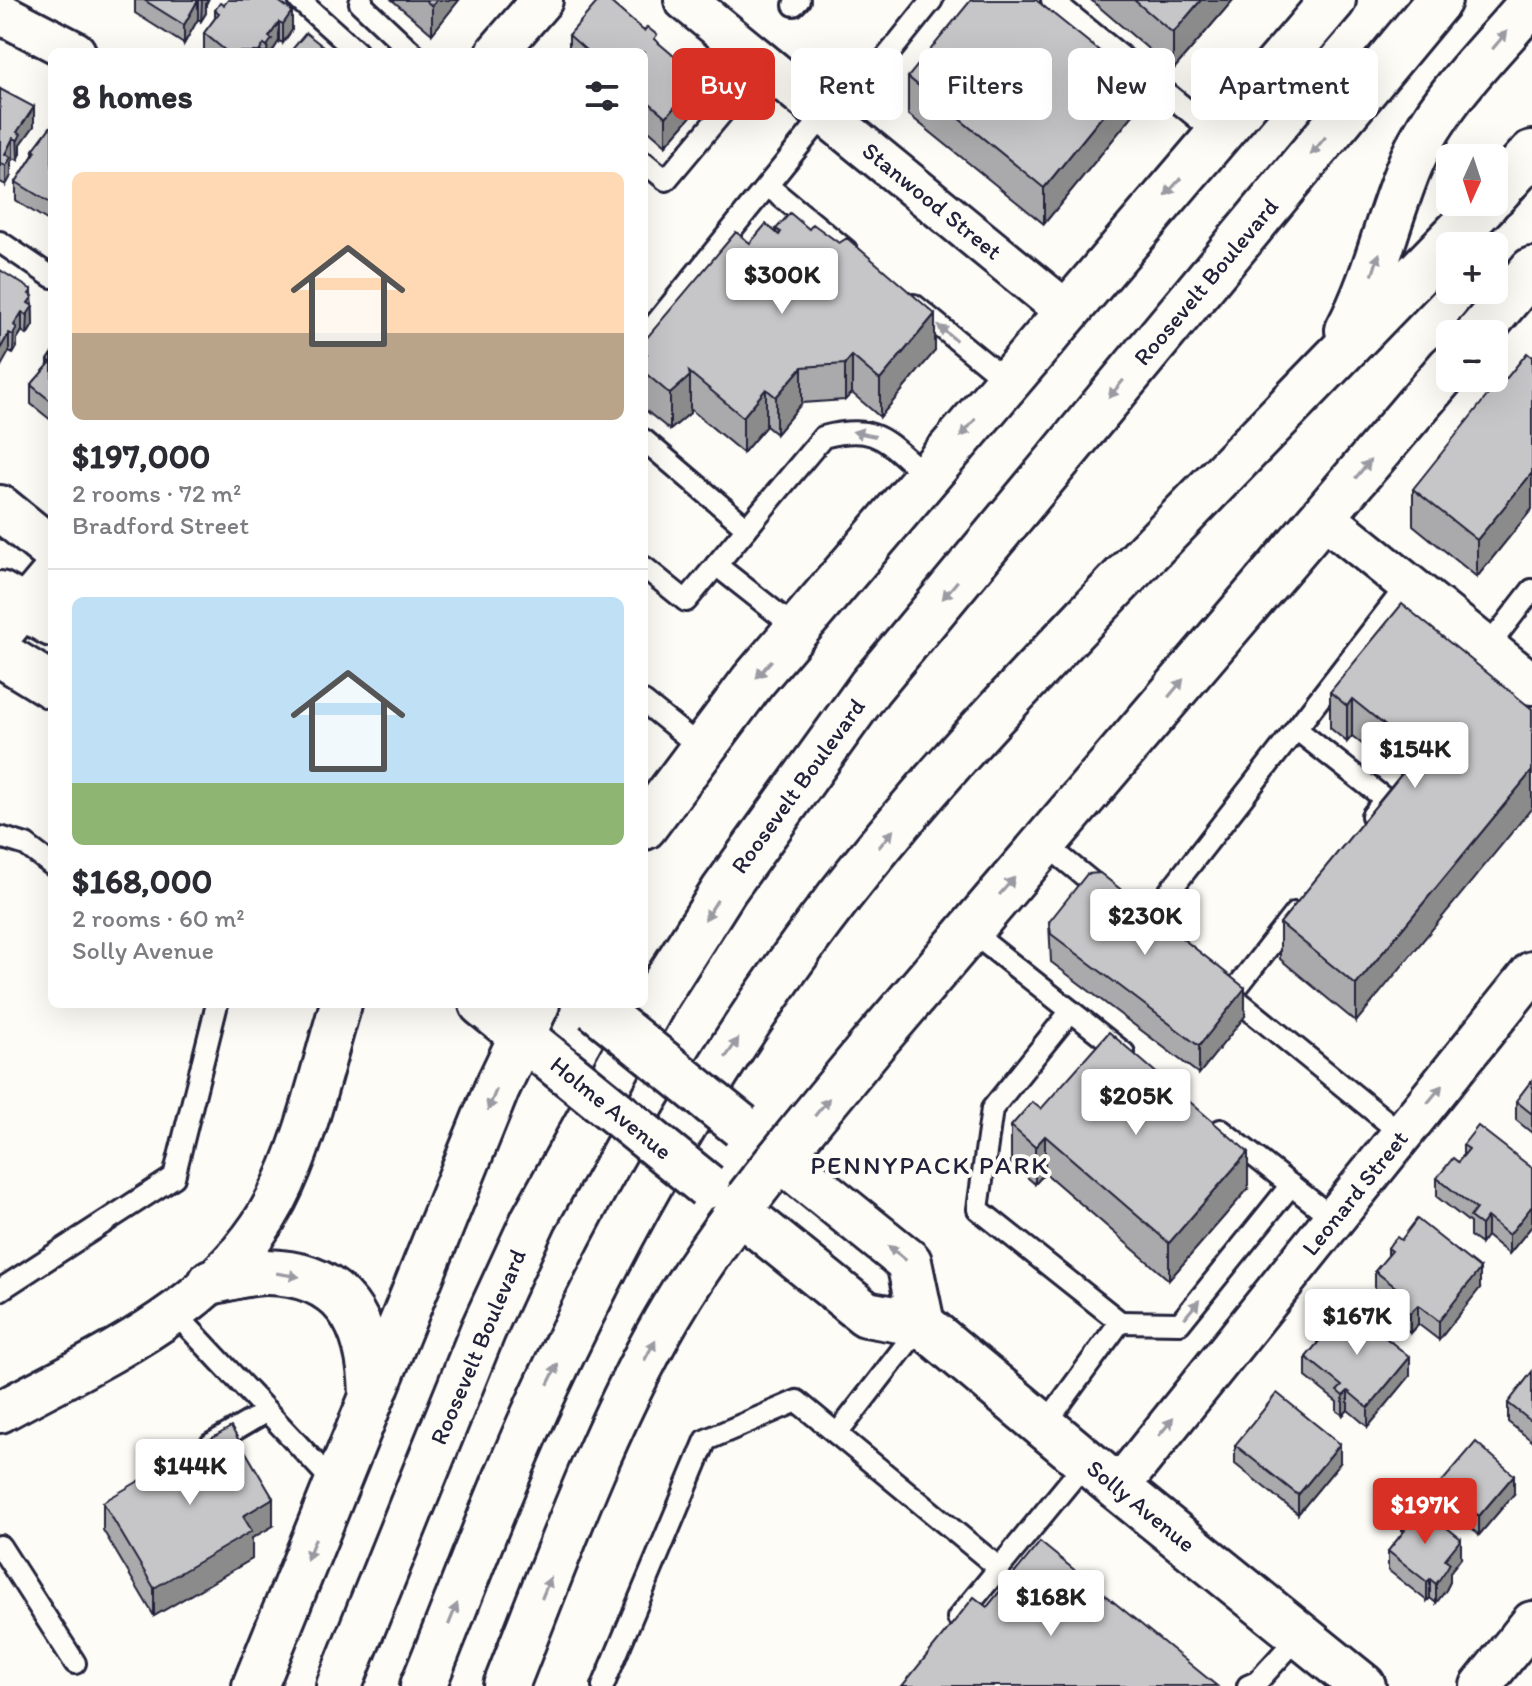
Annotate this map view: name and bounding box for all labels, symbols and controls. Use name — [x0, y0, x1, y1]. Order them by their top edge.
one-way arrow — [1491, 30, 1508, 50]
chip: Buy — [672, 48, 775, 120]
chip: Rent — [791, 48, 903, 120]
chip: Filters — [919, 48, 1052, 120]
chip: New — [1068, 48, 1175, 120]
chip: Apartment — [1191, 48, 1378, 120]
icon: filters — [580, 74, 624, 118]
text: 8 homes — [72, 76, 193, 117]
street label: Stanwood Street — [857, 136, 1008, 266]
one-way arrow — [1310, 136, 1327, 156]
north arrow — [1436, 144, 1508, 216]
map controls — [1436, 144, 1508, 392]
one-way arrow — [1165, 177, 1182, 197]
street label: Roosevelt Boulevard — [1127, 192, 1284, 371]
icon: home — [276, 224, 420, 368]
button: + — [1436, 232, 1508, 304]
pin: $300K — [726, 248, 838, 316]
one-way arrow — [1370, 252, 1383, 276]
text: $300K — [744, 258, 820, 290]
button: − — [1436, 320, 1508, 392]
one-way arrow — [937, 325, 957, 342]
one-way arrow — [1108, 379, 1125, 400]
one-way arrow — [960, 418, 977, 438]
one-way arrow — [851, 427, 876, 439]
text: $197,000 — [72, 436, 211, 477]
one-way arrow — [1354, 459, 1371, 479]
text: 2 rooms · 72 m² — [72, 477, 241, 509]
text: Bradford Street — [72, 509, 249, 541]
one-way arrow — [942, 579, 959, 600]
icon: home — [276, 649, 420, 793]
one-way arrow — [756, 658, 773, 678]
one-way arrow — [1167, 678, 1184, 698]
street label: Roosevelt Boulevard — [724, 692, 871, 879]
pin: $154K — [1359, 722, 1471, 790]
text: $154K — [1379, 732, 1451, 764]
one-way arrow — [877, 829, 894, 849]
text: $168,000 — [72, 861, 213, 902]
one-way arrow — [998, 876, 1015, 896]
pin: $230K — [1089, 889, 1201, 957]
one-way arrow — [705, 899, 719, 921]
text: $230K — [1108, 899, 1182, 931]
text: 2 rooms · 60 m² — [72, 902, 245, 934]
text: Solly Avenue — [72, 934, 214, 966]
one-way arrow — [724, 1038, 739, 1059]
street label: Holme Avenue — [545, 1050, 678, 1165]
pin: $205K — [1080, 1069, 1192, 1137]
text: $205K — [1099, 1079, 1173, 1111]
one-way arrow — [1426, 1084, 1442, 1104]
one-way arrow — [485, 1088, 498, 1112]
one-way arrow — [813, 1097, 830, 1117]
street label: Leonard Street — [1295, 1124, 1414, 1261]
district label: PENNYPACK PARK — [810, 1149, 1050, 1181]
street label: Roosevelt Boulevard — [423, 1245, 532, 1449]
one-way arrow — [887, 1245, 907, 1261]
one-way arrow — [276, 1269, 301, 1282]
pin: $167K — [1301, 1289, 1413, 1357]
one-way arrow — [1183, 1299, 1200, 1320]
text: $167K — [1323, 1299, 1391, 1331]
one-way arrow — [643, 1338, 657, 1361]
one-way arrow — [546, 1362, 560, 1385]
one-way arrow — [1158, 1417, 1175, 1438]
pin: $144K — [134, 1439, 246, 1507]
text: $144K — [153, 1449, 227, 1481]
street label: Solly Avenue — [1081, 1453, 1201, 1558]
pin: $197K — [1369, 1478, 1481, 1546]
text: $197K — [1391, 1488, 1459, 1520]
one-way arrow — [304, 1537, 317, 1561]
pin: $168K — [995, 1570, 1107, 1638]
one-way arrow — [539, 1576, 552, 1600]
text: $168K — [1016, 1580, 1086, 1612]
one-way arrow — [446, 1602, 459, 1626]

